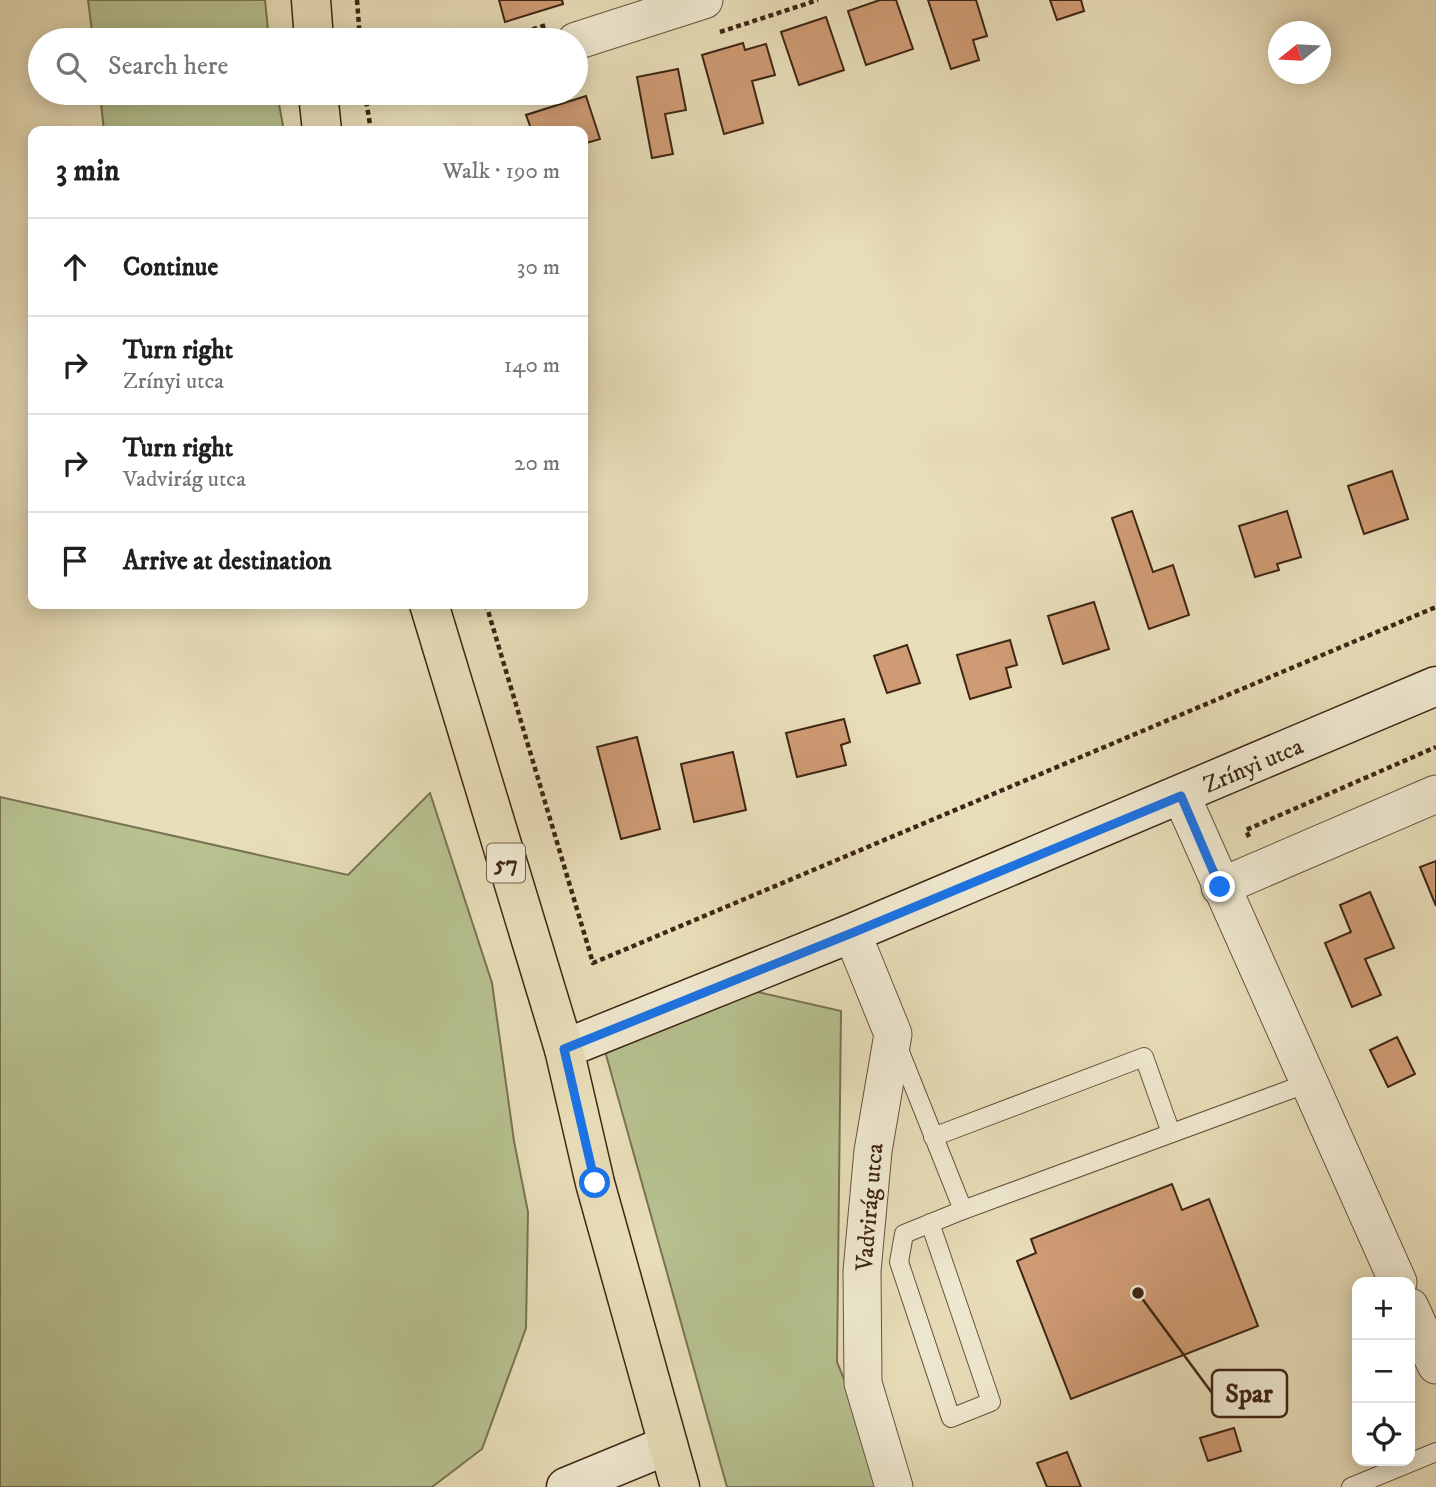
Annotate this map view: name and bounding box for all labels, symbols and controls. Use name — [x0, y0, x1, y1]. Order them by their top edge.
north arrow — [1268, 21, 1331, 84]
search box — [28, 28, 588, 105]
icon: search — [52, 48, 90, 86]
text: Search here — [108, 50, 228, 83]
text: 3 min — [56, 153, 120, 190]
text: Walk · 190 m — [442, 157, 560, 186]
icon: ahead — [56, 248, 94, 286]
text: Continue — [123, 251, 218, 284]
text: 30 m — [517, 253, 560, 282]
text: Turn right — [123, 334, 233, 367]
icon: right — [56, 346, 94, 384]
text: 140 m — [504, 351, 560, 380]
text: Zrínyi utca — [123, 367, 224, 396]
text: Turn right — [123, 432, 233, 465]
icon: right — [56, 444, 94, 482]
text: 20 m — [514, 449, 560, 478]
text: Vadvirág utca — [123, 465, 246, 494]
icon: arrive — [56, 542, 94, 580]
text: Arrive at destination — [123, 545, 332, 578]
street label: Zrínyi utca — [1199, 731, 1309, 800]
road number: 57 — [487, 844, 525, 883]
route end — [1204, 871, 1235, 902]
street label: Vadvirág utca — [849, 1141, 891, 1273]
route start — [579, 1167, 610, 1198]
map controls — [1352, 1277, 1415, 1466]
button: + — [1352, 1277, 1415, 1340]
button: − — [1352, 1340, 1415, 1403]
callout: Spar — [1212, 1370, 1287, 1417]
text: Spar — [1225, 1378, 1273, 1411]
button: locate — [1352, 1403, 1415, 1466]

